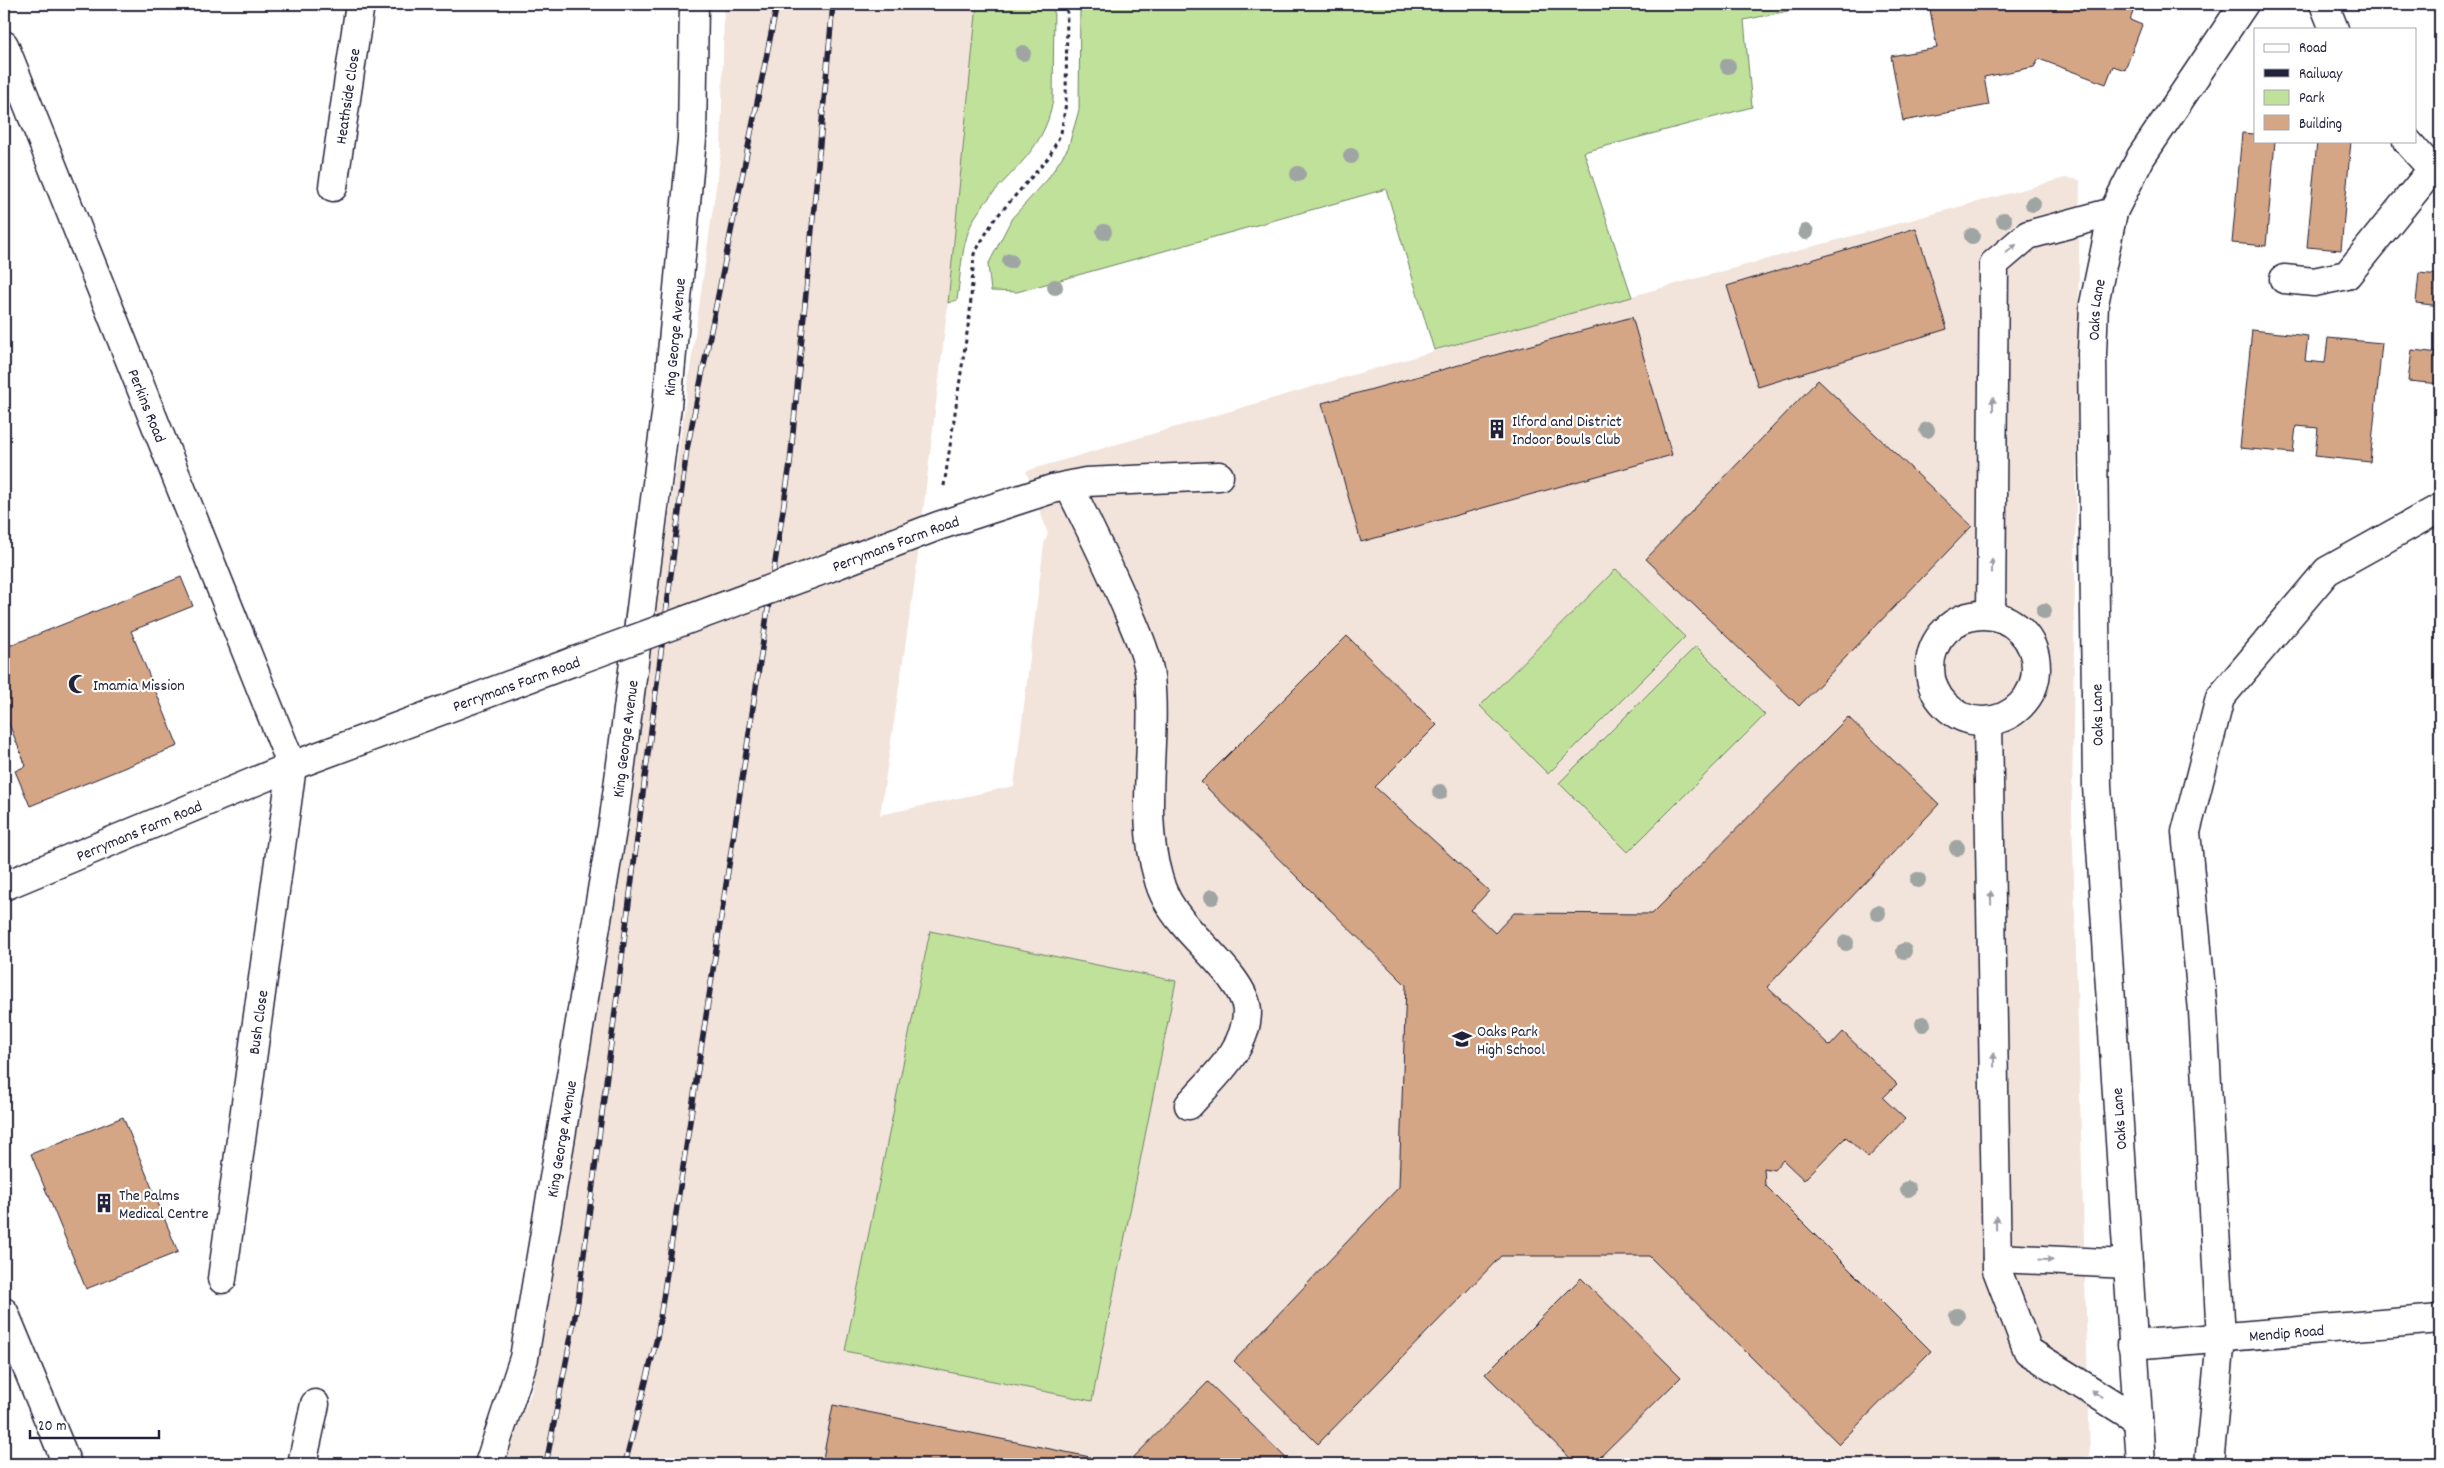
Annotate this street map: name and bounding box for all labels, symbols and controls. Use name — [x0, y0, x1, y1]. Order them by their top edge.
legend — [2254, 28, 2416, 142]
text: Road — [2299, 38, 2327, 60]
street label: Heathside Close — [330, 47, 367, 146]
text: Railway — [2299, 64, 2343, 86]
text: Park — [2299, 88, 2325, 110]
text: Building — [2299, 114, 2342, 136]
one-way arrow — [2005, 244, 2018, 255]
street label: King George Avenue — [659, 277, 693, 397]
street label: Oaks Lane — [2084, 277, 2113, 341]
street label: Perkins Road — [121, 366, 171, 447]
one-way arrow — [1989, 395, 1997, 411]
place label: Ilford and District Indoor Bowls Club — [1512, 411, 1622, 452]
building icon: Ilford and District Indoor Bowls Club — [1486, 418, 1508, 440]
street label: Perrymans Farm Road — [829, 511, 963, 579]
one-way arrow — [1988, 558, 1996, 574]
street label: Perrymans Farm Road — [450, 652, 584, 719]
mosque icon: Imamia Mission — [67, 673, 89, 695]
place label: Imamia Mission — [93, 675, 185, 698]
street label: King George Avenue — [608, 679, 646, 799]
street label: Oaks Lane — [2086, 684, 2111, 746]
street label: Perrymans Farm Road — [73, 796, 206, 869]
one-way arrow — [1987, 890, 1995, 906]
street label: Bush Close — [244, 989, 275, 1056]
place label: Oaks Park High School — [1477, 1021, 1545, 1062]
school or university icon: Oaks Park High School — [1451, 1028, 1473, 1050]
one-way arrow — [1989, 1052, 1997, 1068]
street label: King George Avenue — [542, 1079, 584, 1199]
street label: Oaks Lane — [2107, 1087, 2134, 1151]
place label: The Palms Medical Centre — [119, 1185, 208, 1226]
building icon: The Palms Medical Centre — [93, 1192, 115, 1214]
one-way arrow — [1992, 1215, 2000, 1231]
one-way arrow — [2038, 1257, 2054, 1265]
street label: Mendip Road — [2248, 1320, 2325, 1349]
one-way arrow — [2090, 1389, 2104, 1399]
scale bar — [30, 1408, 159, 1440]
text: 20 m — [38, 1416, 66, 1438]

